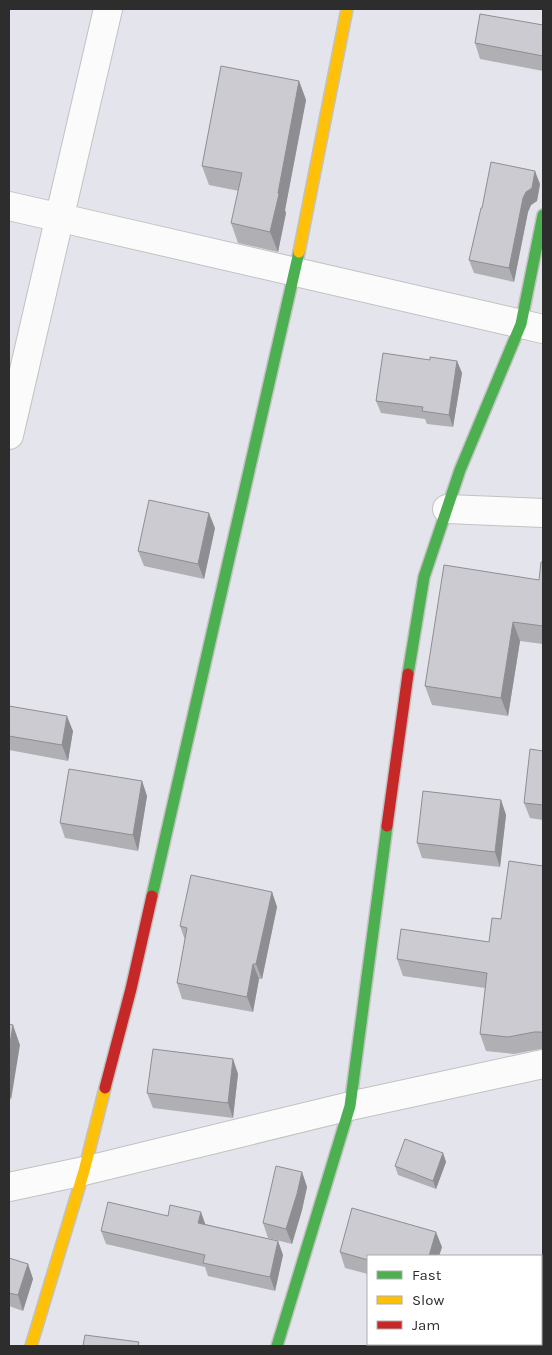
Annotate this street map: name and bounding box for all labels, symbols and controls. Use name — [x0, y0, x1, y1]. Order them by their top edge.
legend — [367, 1255, 542, 1345]
text: Fast — [412, 1266, 442, 1284]
text: Slow — [412, 1291, 444, 1309]
text: Jam — [412, 1316, 440, 1334]

